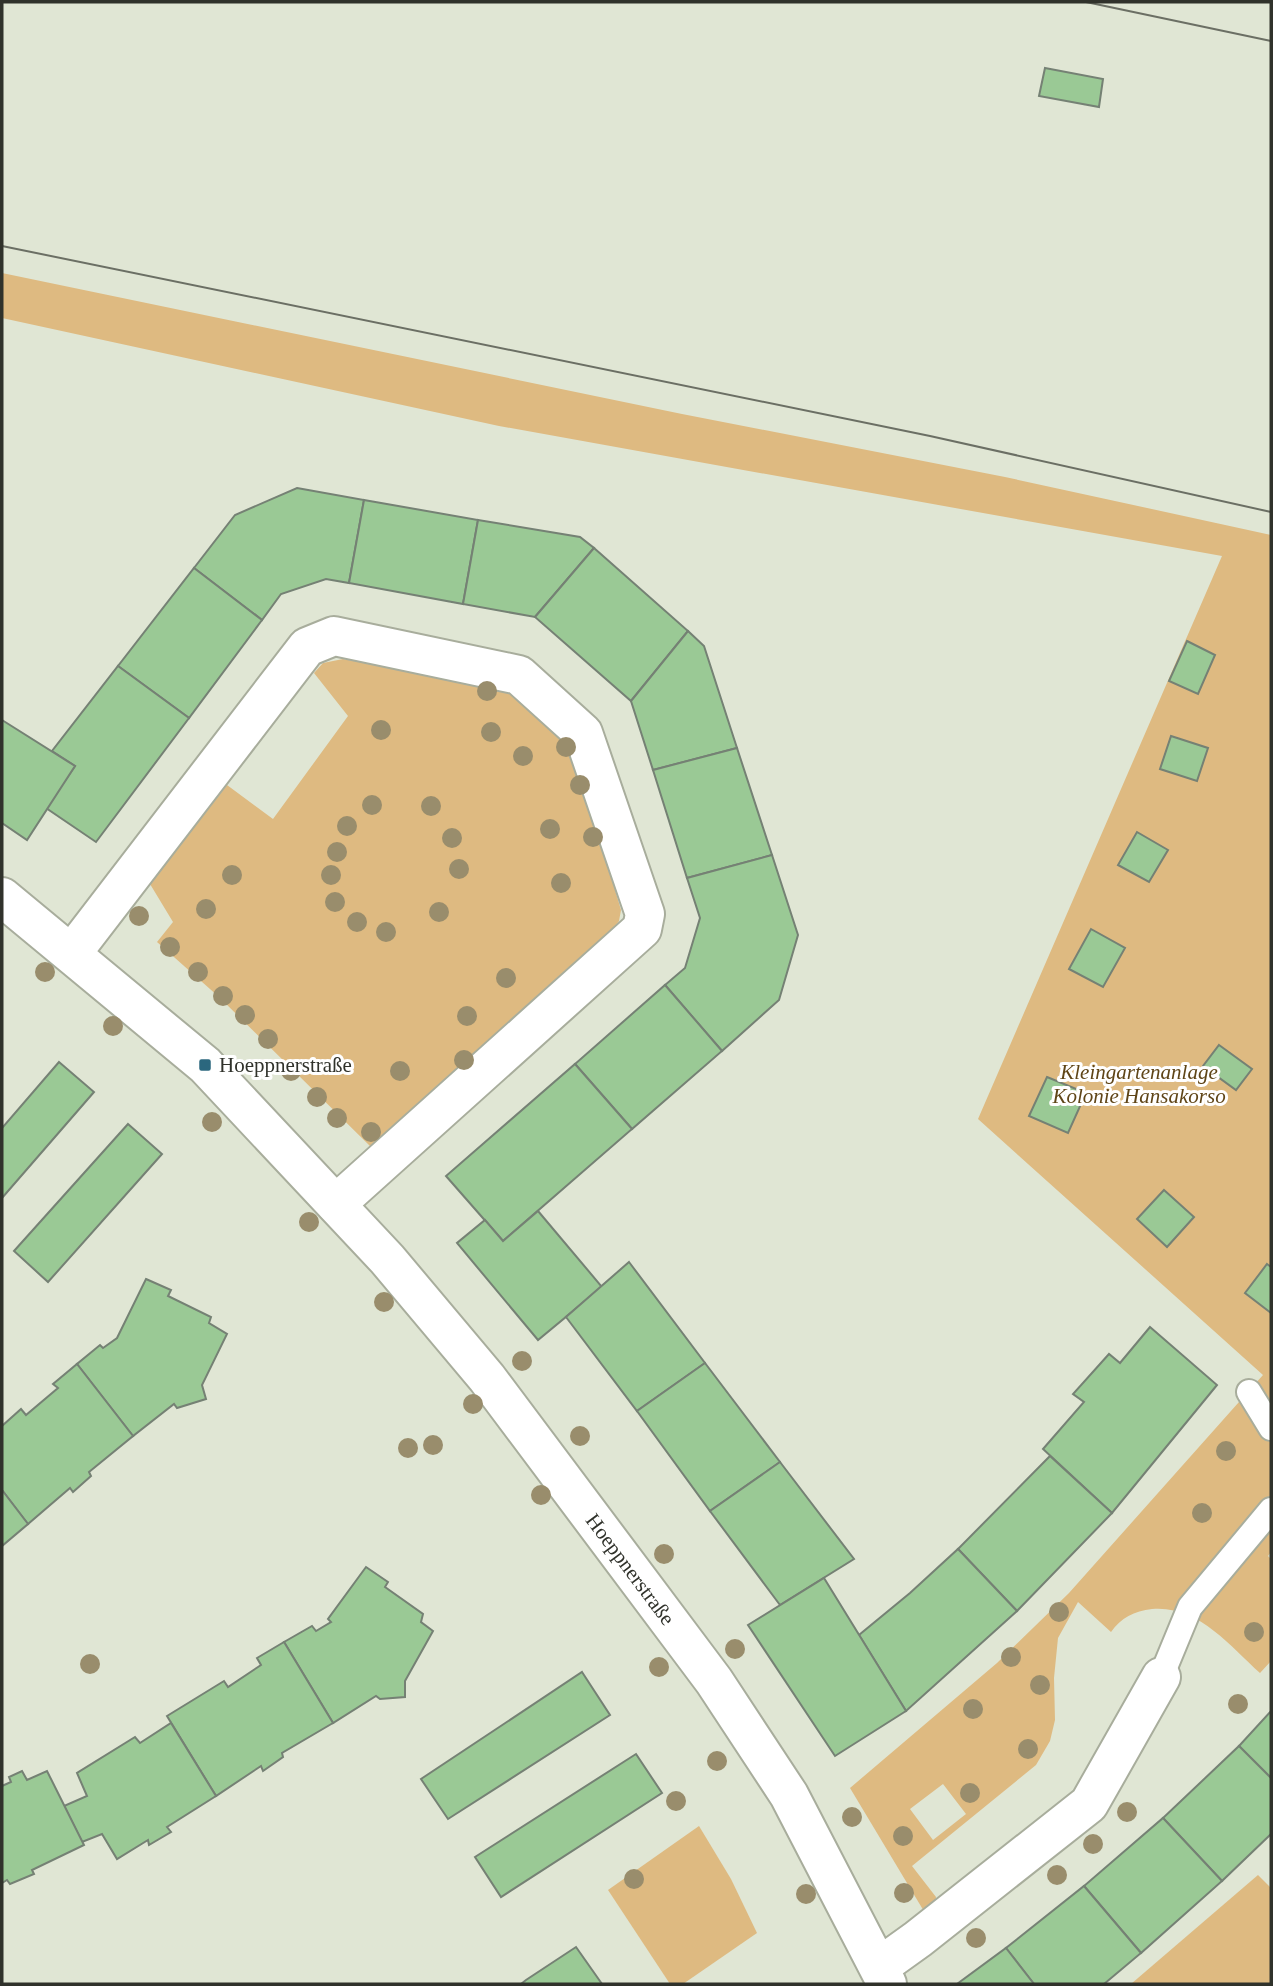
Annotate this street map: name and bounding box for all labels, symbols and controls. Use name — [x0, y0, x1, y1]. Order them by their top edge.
place label: Hoeppnerstraße — [219, 1053, 352, 1077]
marker: Hoeppnerstraße — [197, 1057, 213, 1073]
park label: Kleingartenanlage Kolonie Hansakorso — [1051, 1060, 1226, 1108]
street label: Hoeppnerstraße — [581, 1509, 680, 1630]

